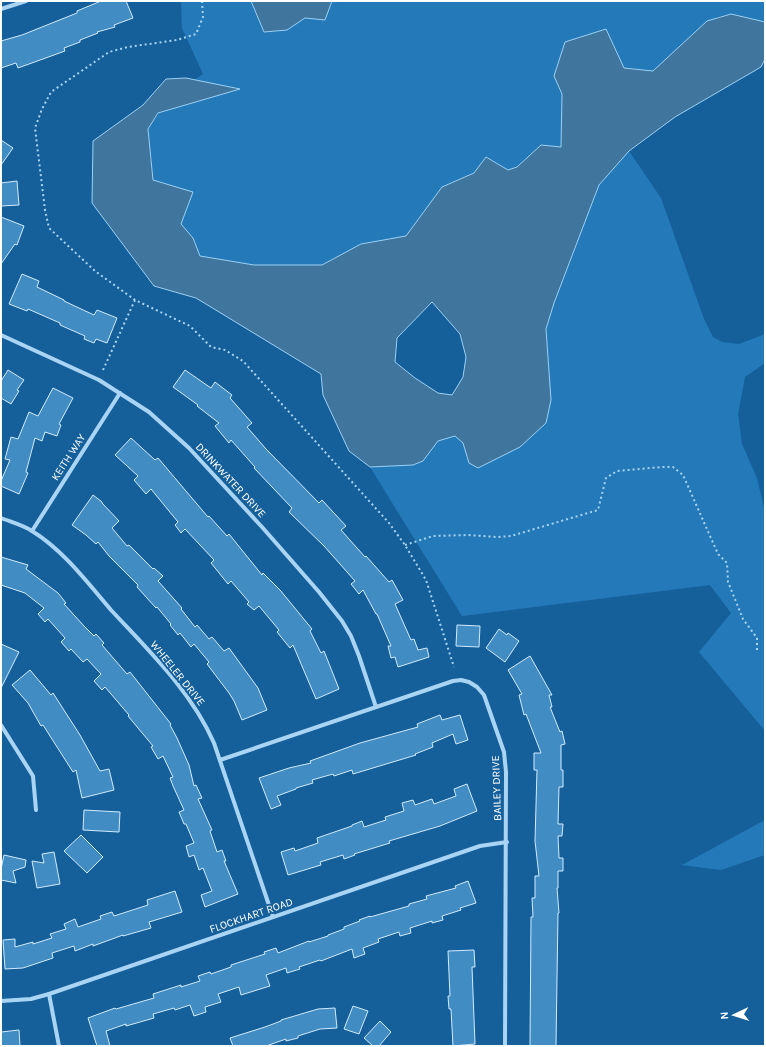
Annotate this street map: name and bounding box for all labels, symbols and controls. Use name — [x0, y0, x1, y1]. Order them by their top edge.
street label: KEITH WAY — [49, 432, 88, 483]
street label: DRINKWATER DRIVE — [193, 440, 269, 520]
street label: WHEELER DRIVE — [147, 638, 208, 708]
street label: BAILEY DRIVE — [489, 755, 504, 821]
street label: FLOCKHART ROAD — [208, 895, 295, 936]
north arrow — [714, 995, 754, 1035]
text: N — [718, 1011, 731, 1020]

